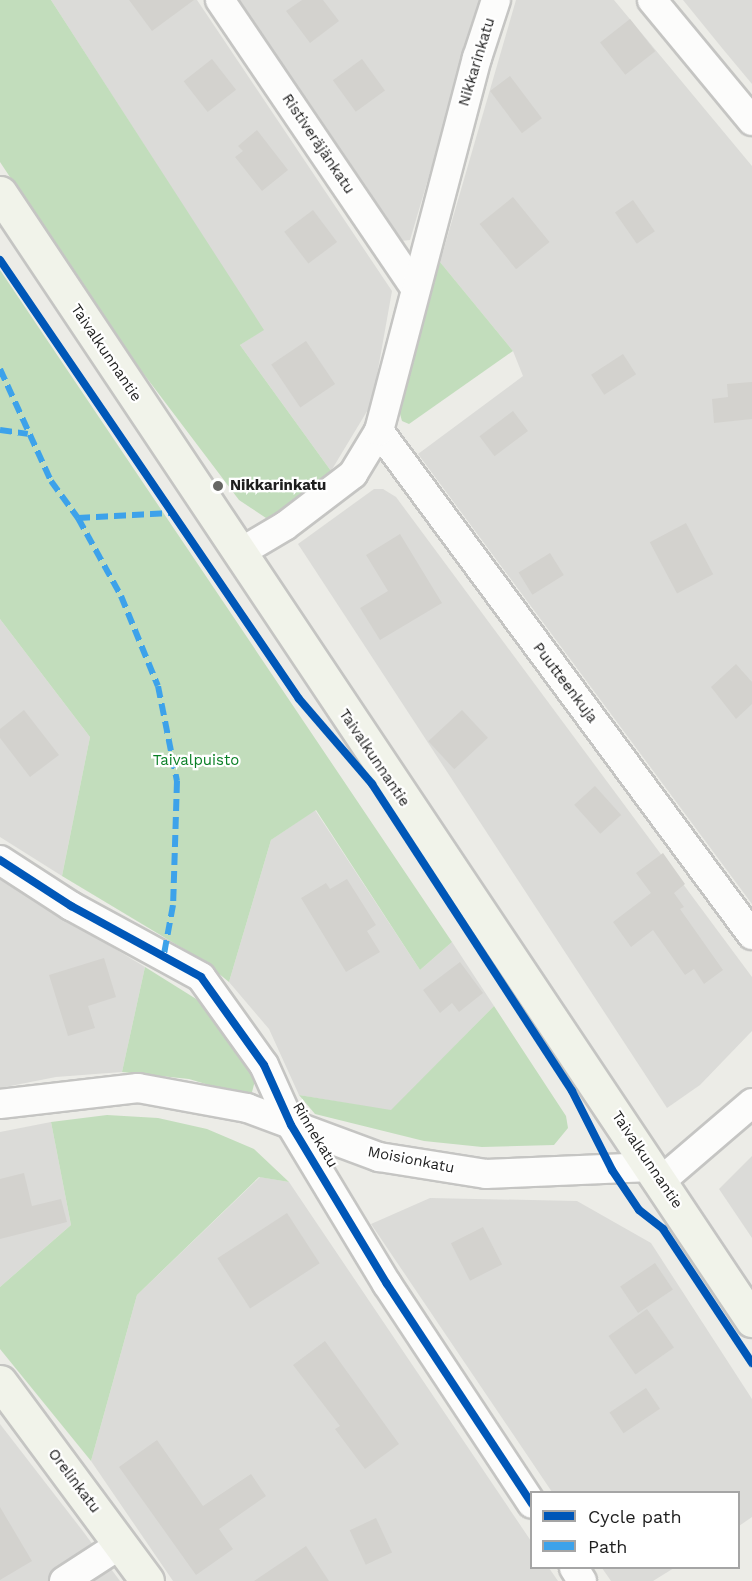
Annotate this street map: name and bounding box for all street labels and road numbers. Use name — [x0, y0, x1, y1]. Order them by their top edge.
street label: Nikkarinkatu — [455, 15, 499, 109]
street label: Ristiveräjänkatu — [278, 91, 358, 197]
street label: Taivalkunnantie — [67, 301, 145, 405]
street label: Puutteenkuja — [529, 639, 601, 727]
street label: Taivalkunnantie — [335, 706, 413, 810]
street label: Rinnekatu — [288, 1099, 342, 1171]
street label: Taivalkunnantie — [608, 1108, 686, 1212]
street label: Moisionkatu — [366, 1143, 456, 1177]
street label: Orelinkatu — [44, 1445, 104, 1517]

